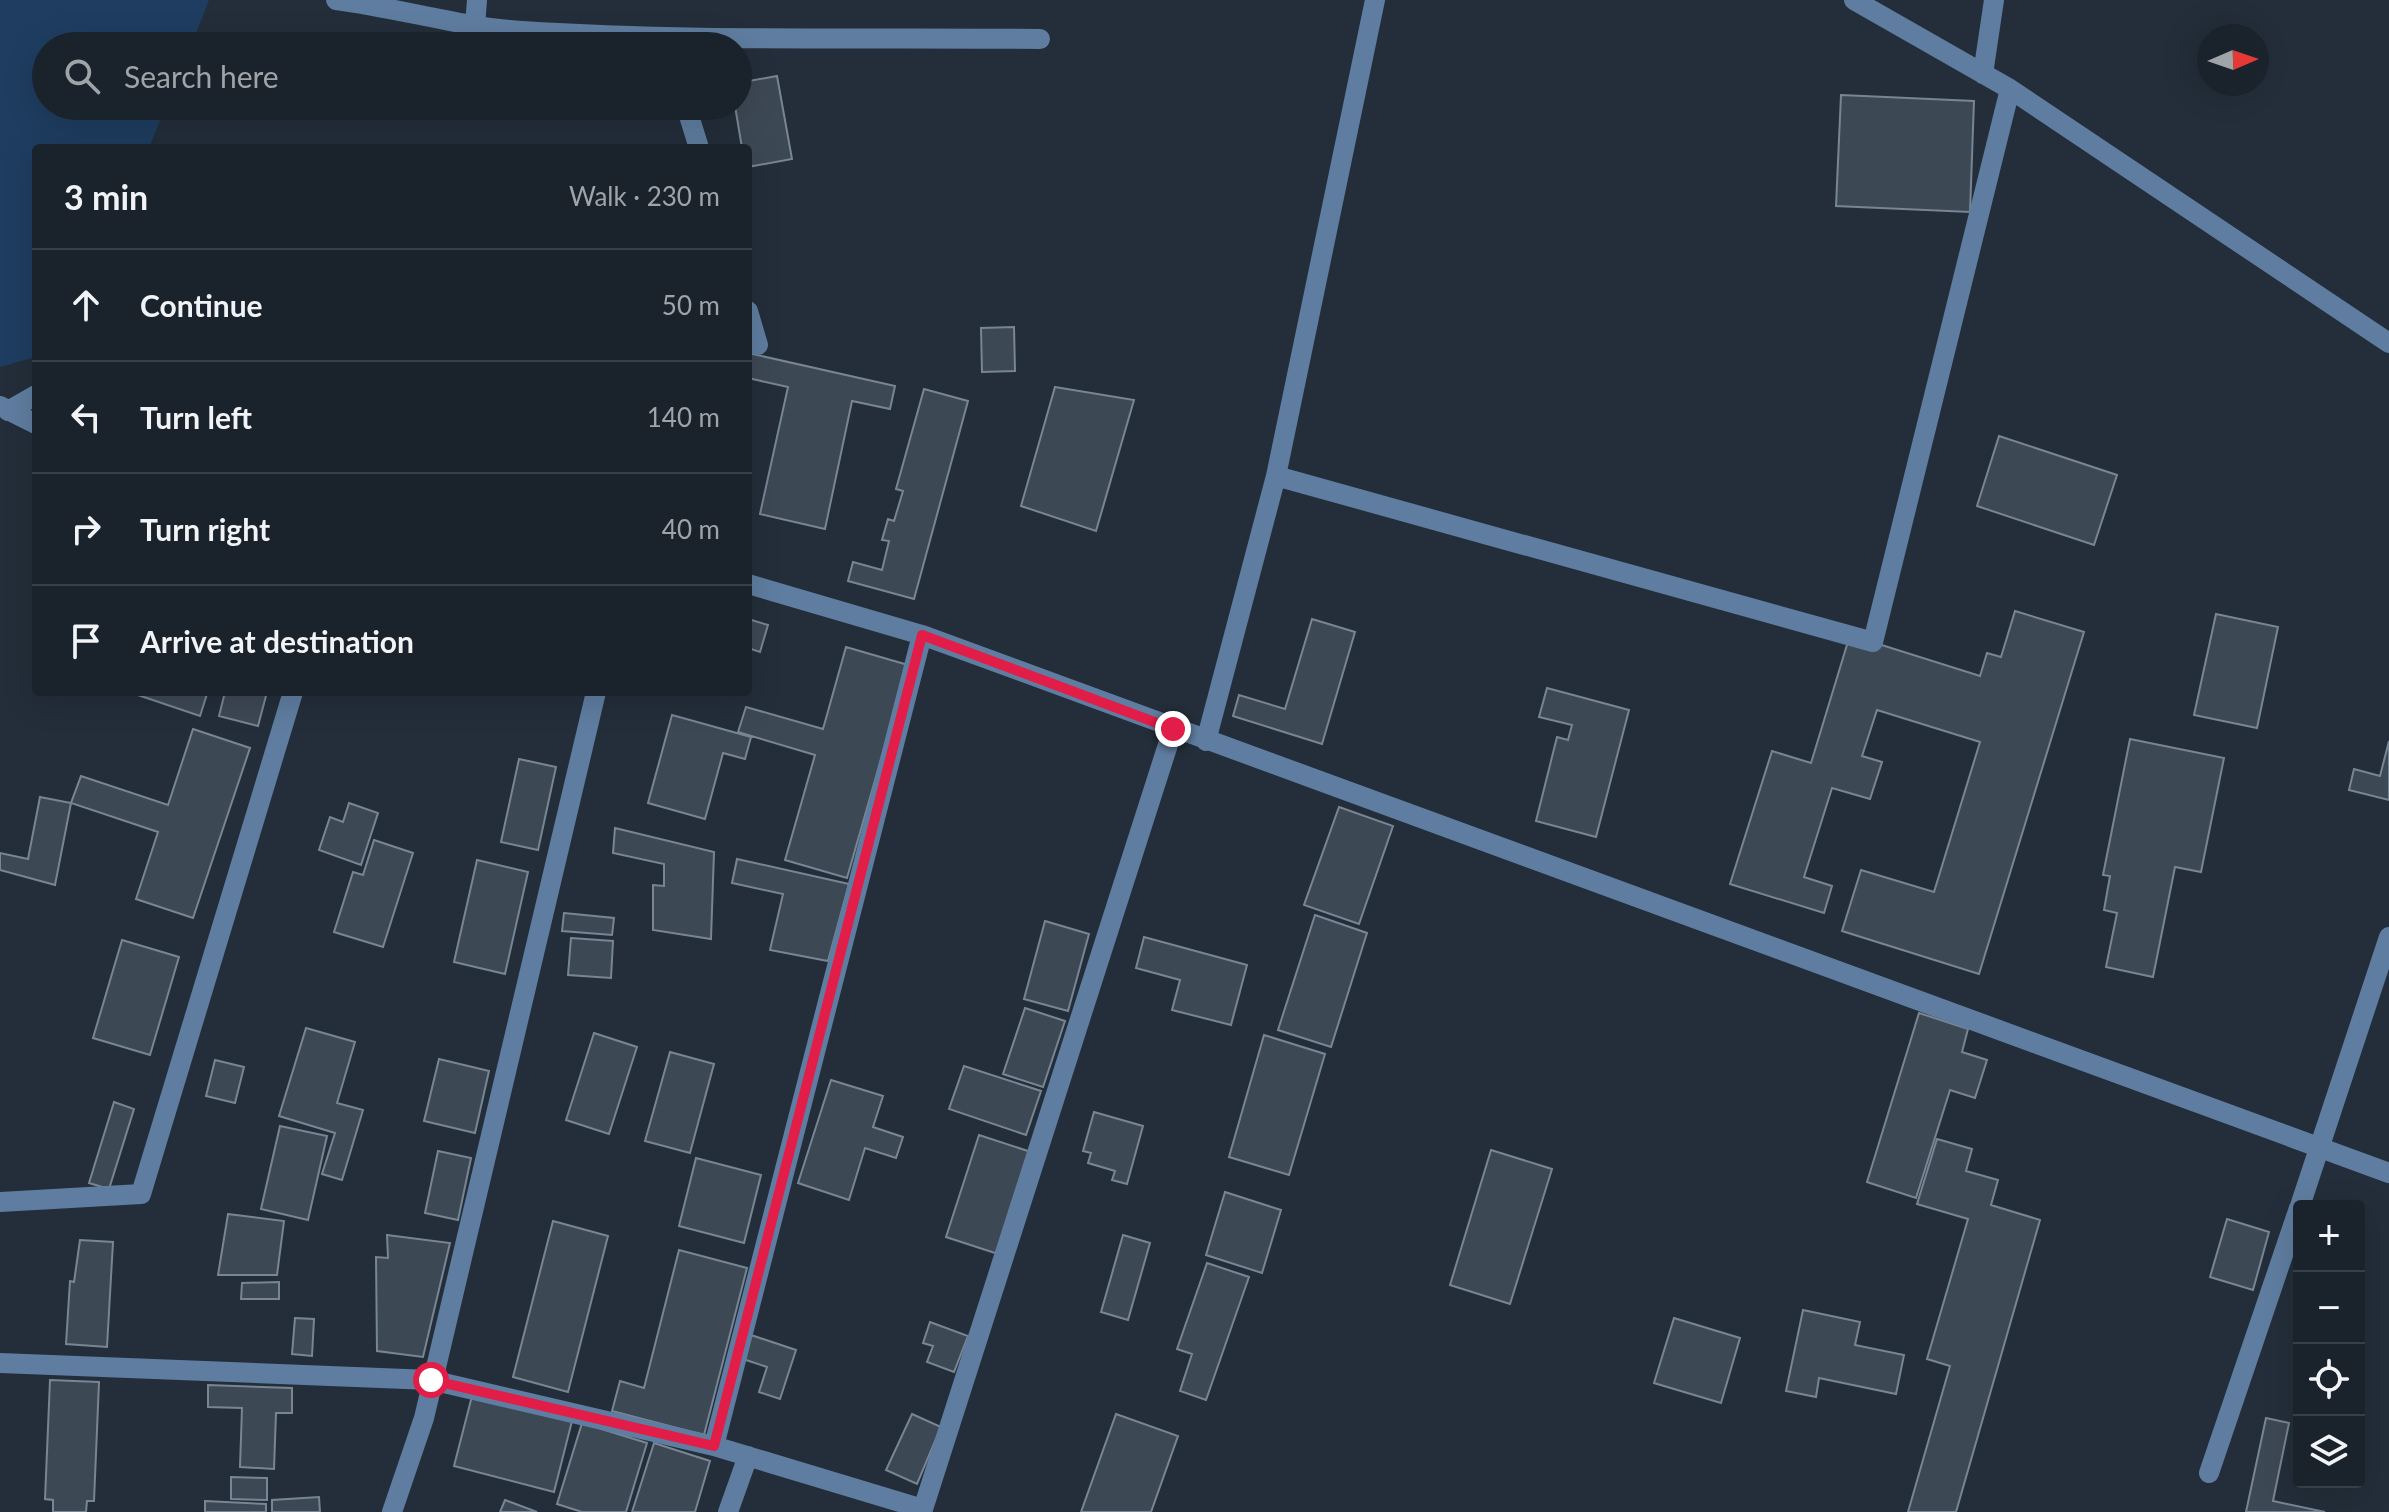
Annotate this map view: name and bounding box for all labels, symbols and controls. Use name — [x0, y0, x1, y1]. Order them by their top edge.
north arrow — [2197, 24, 2269, 96]
search box — [32, 32, 752, 120]
icon: search — [60, 54, 104, 98]
text: Search here — [124, 58, 279, 94]
text: 3 min — [64, 176, 148, 217]
text: Walk · 230 m — [569, 180, 720, 212]
icon: ahead — [64, 283, 108, 327]
text: Continue — [140, 287, 263, 323]
text: 50 m — [662, 289, 720, 321]
icon: left — [64, 395, 108, 439]
text: Turn left — [140, 399, 252, 435]
text: 140 m — [647, 401, 720, 433]
icon: right — [64, 507, 108, 551]
text: Turn right — [140, 511, 270, 547]
text: 40 m — [662, 513, 720, 545]
icon: arrive — [64, 619, 108, 663]
text: Arrive at destination — [140, 623, 414, 659]
route end — [1155, 711, 1191, 747]
map controls — [2293, 1200, 2365, 1488]
button: + — [2293, 1200, 2365, 1272]
button: − — [2293, 1272, 2365, 1344]
button: locate — [2293, 1344, 2365, 1416]
route start — [413, 1362, 449, 1398]
button: layers — [2293, 1416, 2365, 1488]

